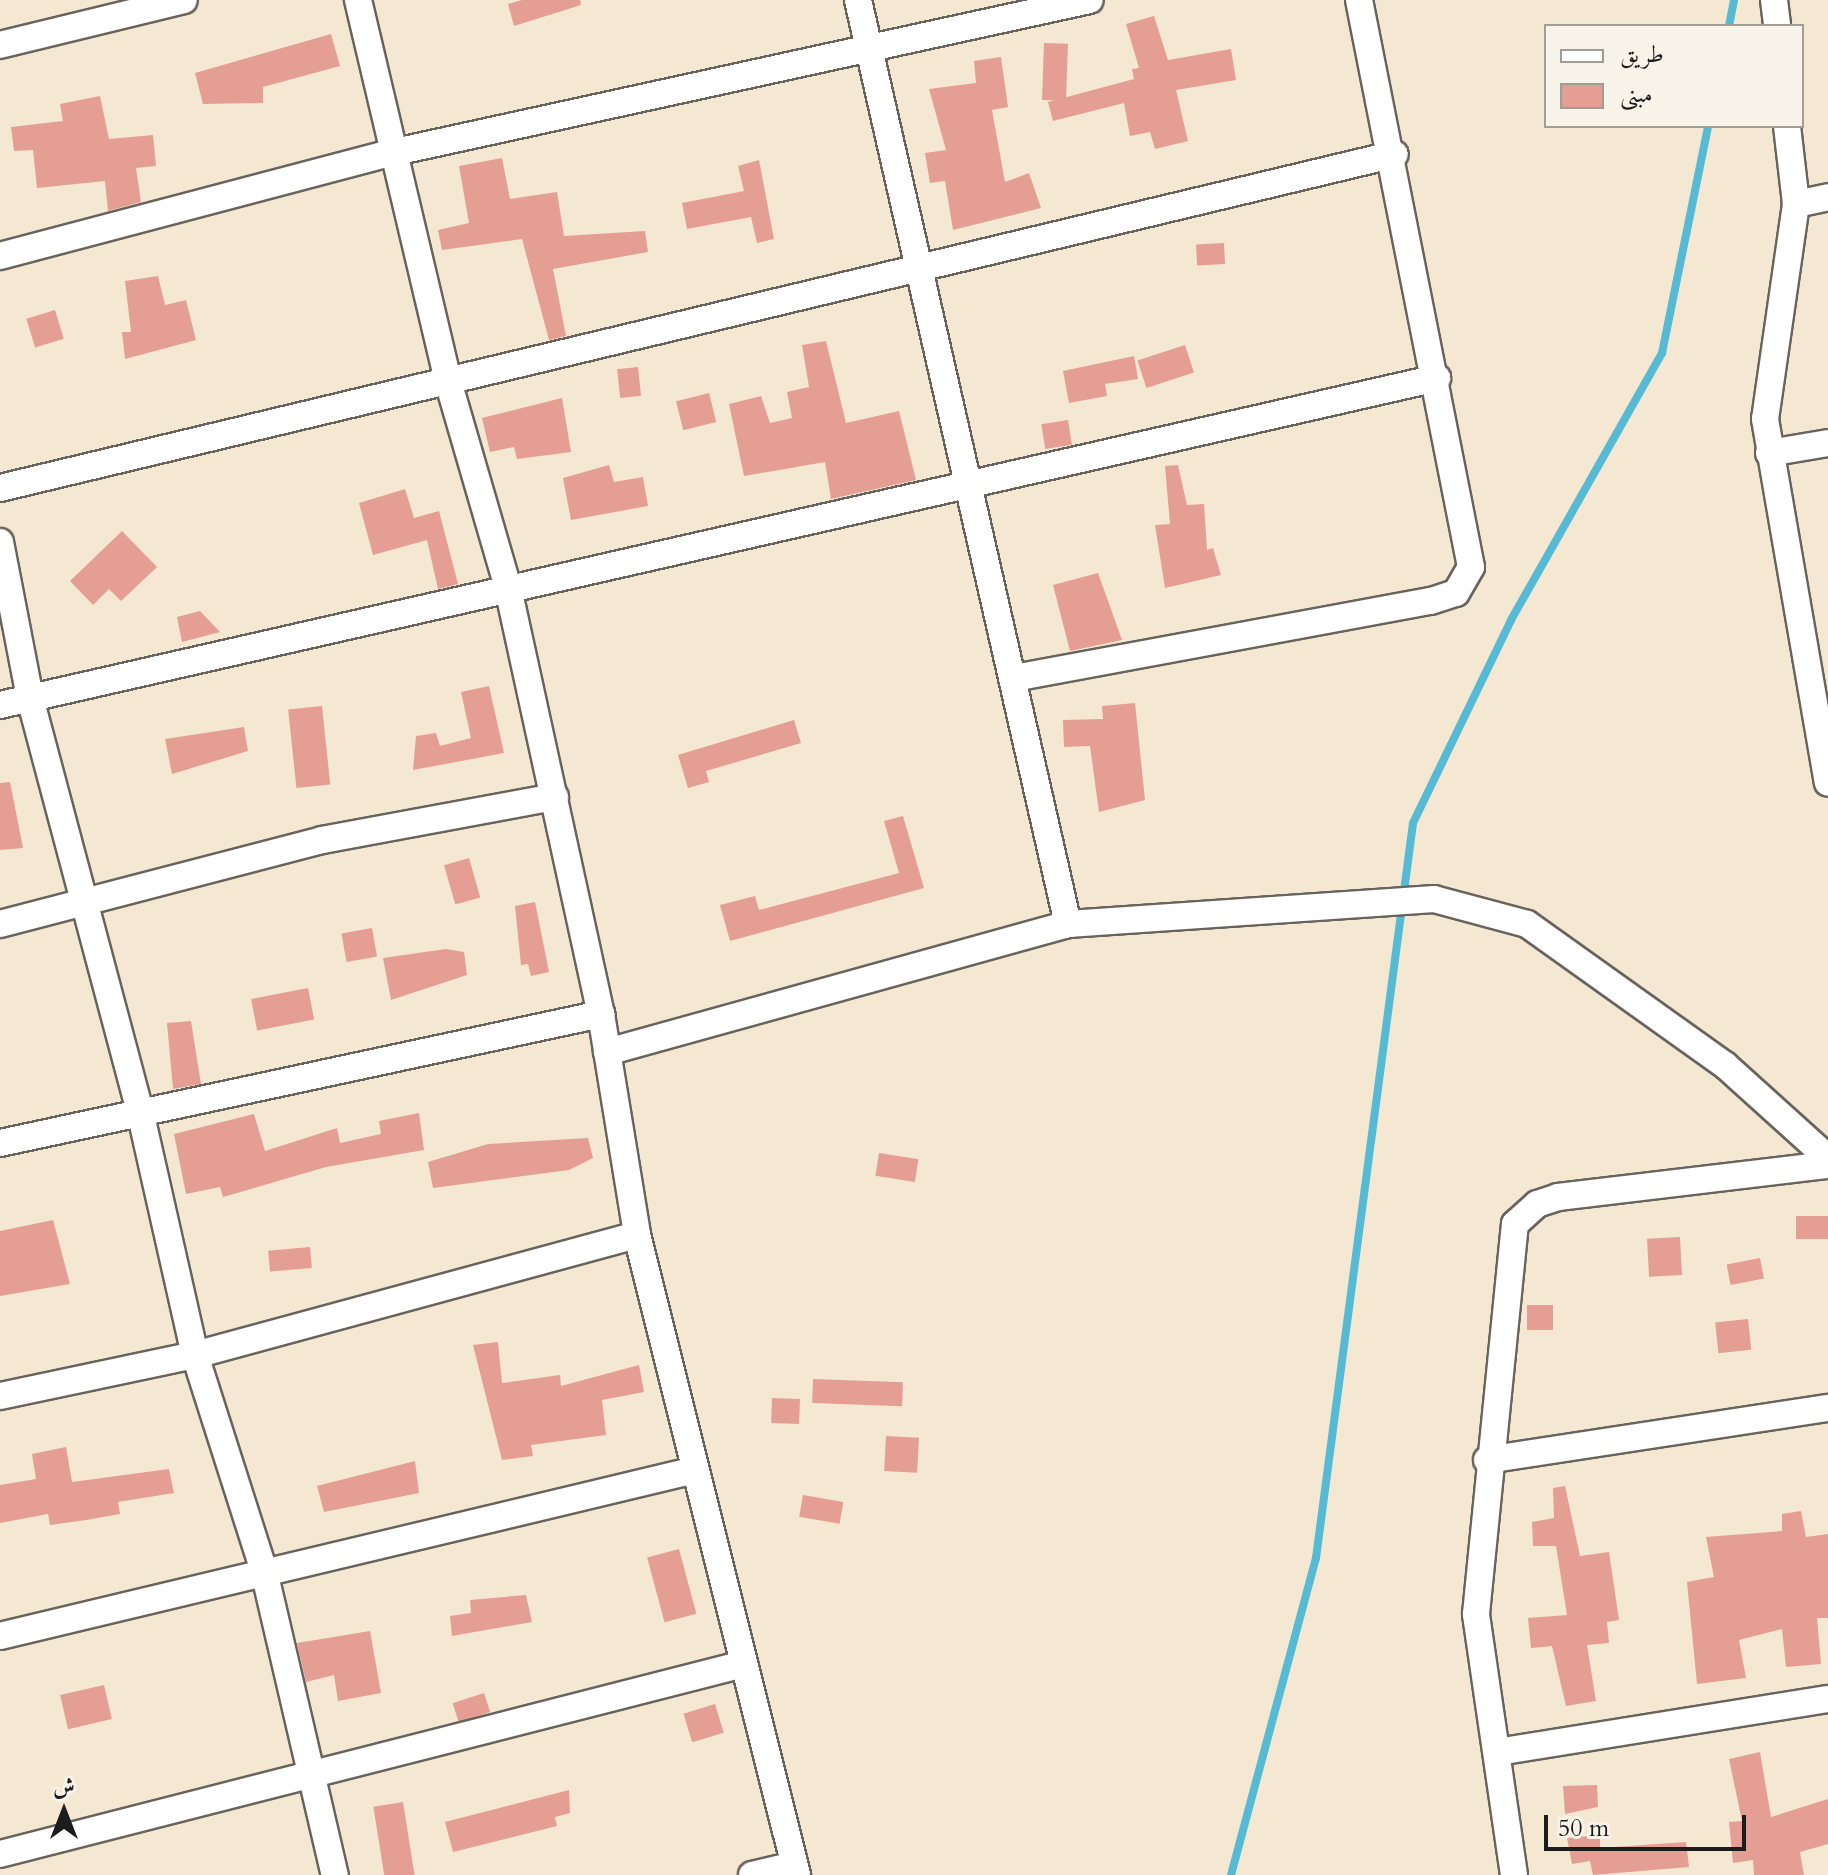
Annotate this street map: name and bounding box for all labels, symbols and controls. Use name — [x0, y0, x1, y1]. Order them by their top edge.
legend — [1544, 24, 1804, 128]
text: طريق — [1620, 38, 1664, 71]
text: مبنى — [1620, 78, 1653, 111]
north arrow — [24, 1771, 104, 1851]
text: ش — [53, 1772, 75, 1802]
scale bar — [1548, 1799, 1750, 1849]
text: 50 m — [1558, 1812, 1609, 1845]

